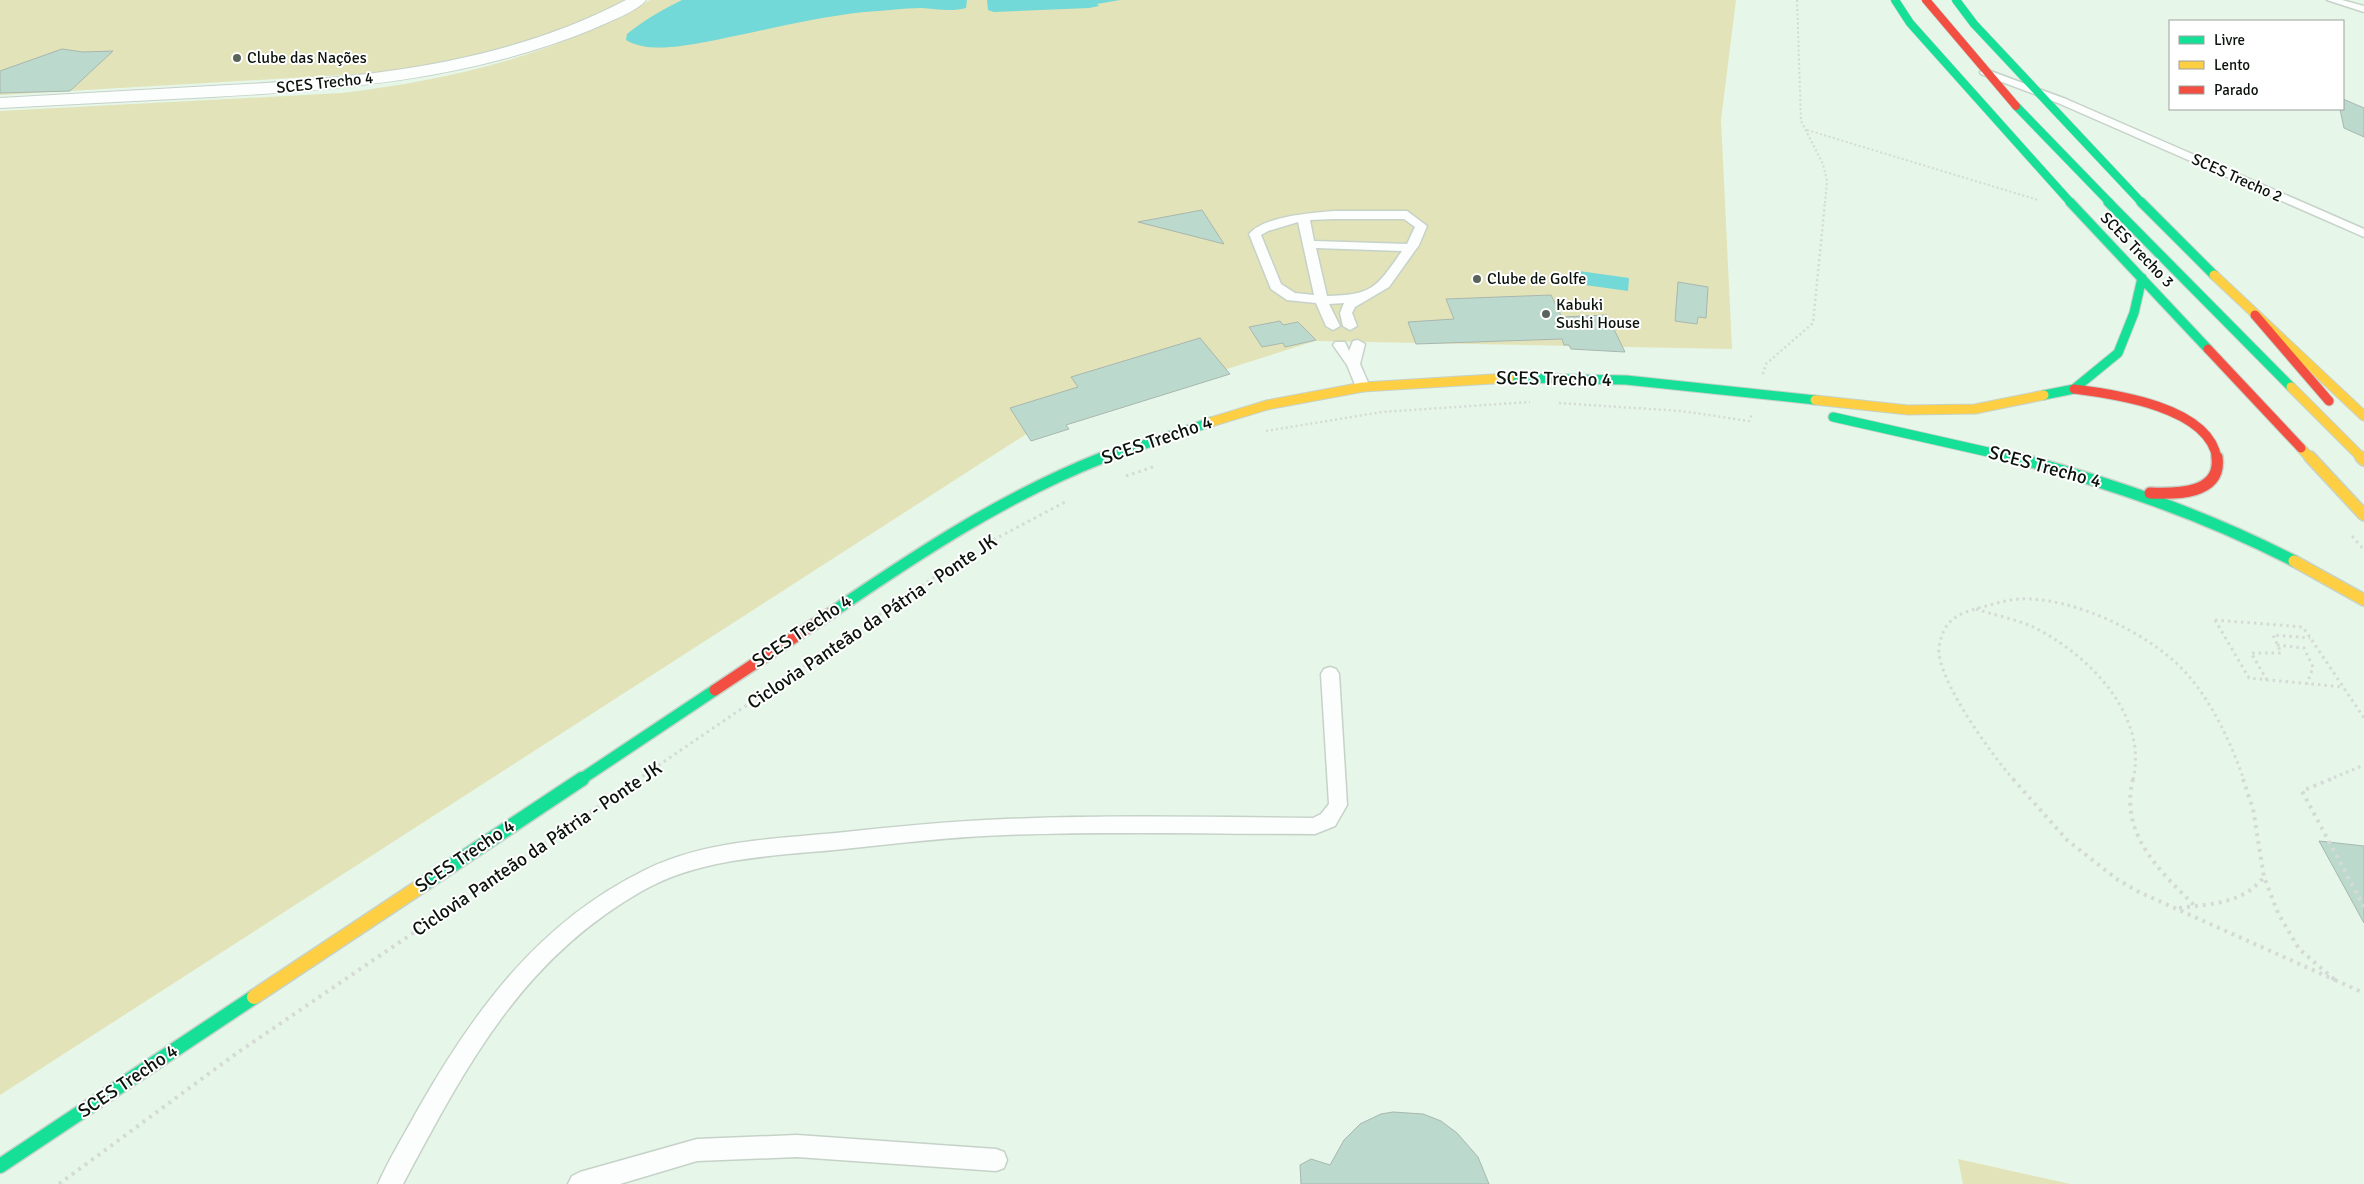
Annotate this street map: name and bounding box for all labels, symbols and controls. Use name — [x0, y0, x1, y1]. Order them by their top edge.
legend — [2169, 20, 2344, 110]
text: Livre — [2214, 31, 2245, 49]
place label: Clube das Nações — [247, 48, 367, 68]
marker: Clube das Nações — [231, 52, 243, 64]
text: Lento — [2214, 56, 2250, 74]
street label: SCES Trecho 4 — [276, 68, 375, 98]
text: Parado — [2214, 81, 2259, 99]
street label: SCES Trecho 2 — [2188, 149, 2286, 207]
street label: SCES Trecho 3 — [2096, 208, 2178, 292]
place label: Clube de Golfe — [1487, 269, 1586, 289]
marker: Clube de Golfe — [1471, 273, 1483, 285]
place label: Kabuki Sushi House — [1556, 295, 1640, 333]
marker: Kabuki Sushi House — [1540, 308, 1552, 320]
street label: SCES Trecho 4 — [1496, 366, 1612, 392]
street label: SCES Trecho 4 — [1098, 410, 1216, 470]
street label: SCES Trecho 4 — [1986, 440, 2104, 494]
street label: Ciclovia Panteão da Pátria - Ponte JK — [743, 529, 1002, 715]
street label: SCES Trecho 4 — [747, 589, 857, 673]
street label: Ciclovia Panteão da Pátria - Ponte JK — [408, 756, 667, 942]
street label: SCES Trecho 4 — [410, 814, 520, 898]
street label: SCES Trecho 4 — [73, 1039, 183, 1123]

